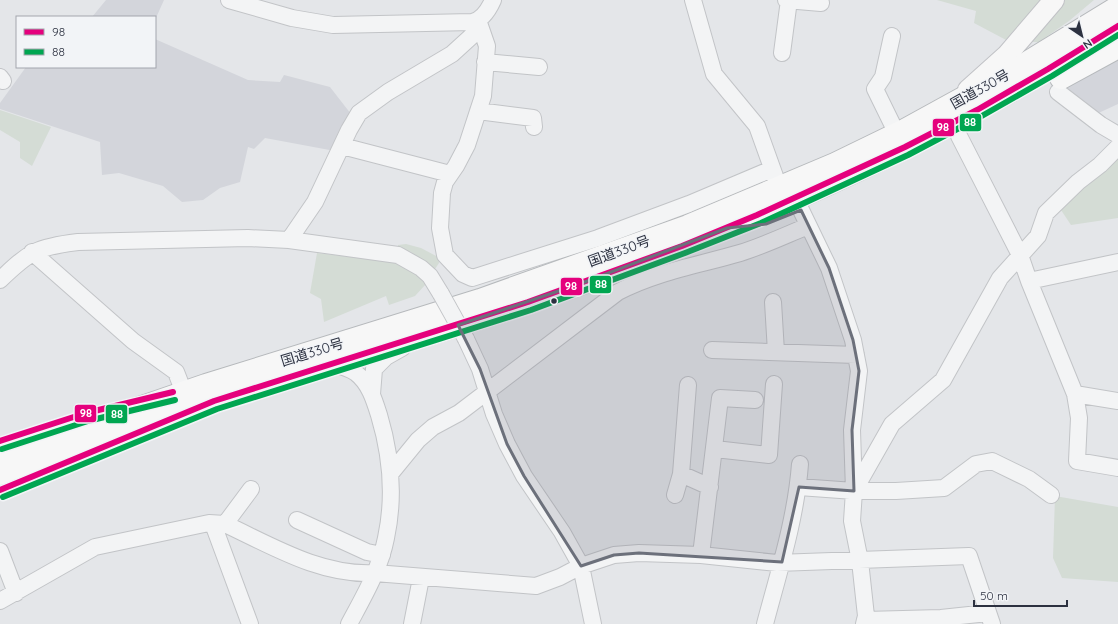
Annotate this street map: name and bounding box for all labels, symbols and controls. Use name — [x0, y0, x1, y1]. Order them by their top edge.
legend — [16, 16, 156, 68]
north arrow — [1062, 16, 1102, 56]
text: 98 — [52, 24, 65, 39]
text: N — [1080, 36, 1095, 52]
text: 88 — [52, 44, 65, 59]
street label: 国道330号 — [947, 65, 1013, 113]
line badge: 88 — [959, 113, 982, 132]
text: 88 — [964, 115, 976, 129]
line badge: 98 — [932, 118, 955, 137]
text: 98 — [937, 120, 949, 134]
street label: 国道330号 — [585, 231, 653, 271]
line badge: 88 — [589, 275, 612, 294]
line badge: 98 — [560, 277, 583, 296]
text: 88 — [595, 277, 607, 291]
text: 98 — [565, 279, 577, 293]
unlabelled marker — [549, 296, 559, 306]
street label: 国道330号 — [278, 334, 346, 370]
line badge: 98 — [74, 404, 97, 423]
line badge: 88 — [105, 404, 128, 424]
text: 98 — [80, 406, 92, 420]
text: 88 — [111, 407, 123, 421]
scale bar — [974, 582, 1067, 608]
text: 50 m — [980, 588, 1008, 603]

